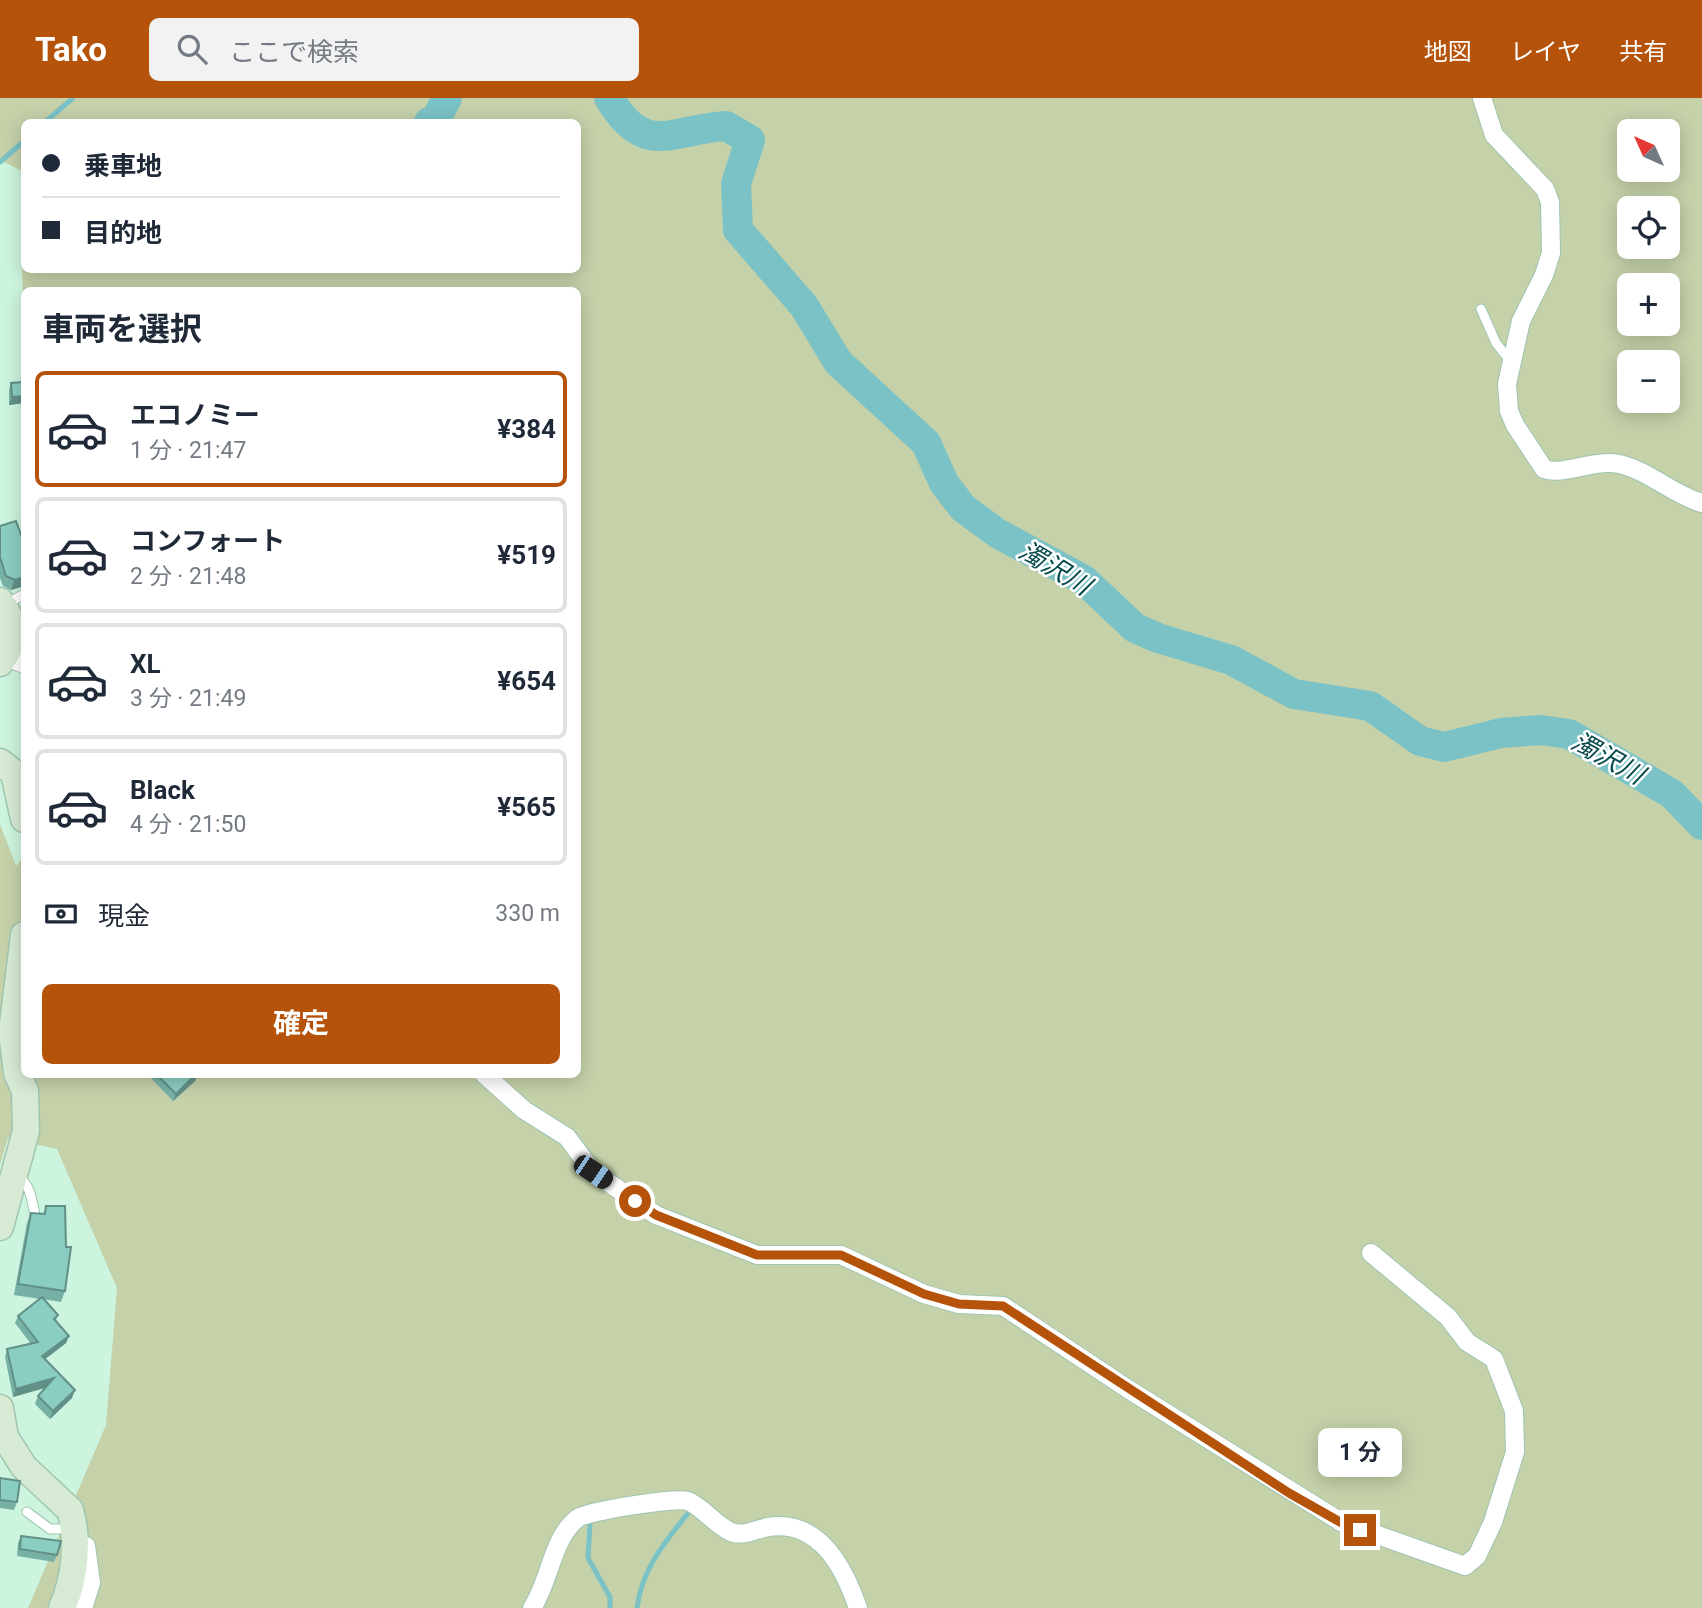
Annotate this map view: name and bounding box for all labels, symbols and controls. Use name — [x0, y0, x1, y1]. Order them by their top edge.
search box — [149, 18, 639, 81]
text: Tako — [35, 30, 107, 69]
icon: search — [173, 30, 211, 68]
text: ここで検索 — [229, 37, 359, 67]
text: 地図 — [1424, 38, 1472, 66]
text: レイヤ — [1510, 38, 1581, 66]
text: 共有 — [1619, 38, 1667, 66]
north arrow — [1617, 119, 1680, 182]
map controls — [1617, 119, 1680, 413]
text: 乗車地 — [84, 151, 162, 181]
button: locate — [1617, 196, 1680, 259]
text: 目的地 — [84, 218, 162, 248]
button: + — [1617, 273, 1680, 336]
text: 車両を選択 — [42, 310, 202, 348]
button: − — [1617, 350, 1680, 413]
icon: car — [46, 398, 109, 461]
text: エコノミー — [130, 400, 260, 430]
text: ¥384 — [497, 414, 556, 444]
text: 1 分 · 21:47 — [130, 437, 246, 464]
icon: car — [46, 524, 109, 587]
text: コンフォート — [130, 526, 285, 556]
water label: 濁沢川 — [1014, 535, 1099, 602]
text: ¥519 — [497, 540, 556, 570]
text: 2 分 · 21:48 — [130, 563, 246, 590]
text: XL — [130, 649, 161, 679]
icon: car — [46, 650, 109, 713]
text: ¥654 — [497, 666, 556, 696]
text: 3 分 · 21:49 — [130, 685, 246, 712]
water label: 濁沢川 — [1567, 726, 1652, 791]
text: Black — [130, 775, 195, 805]
icon: car — [46, 776, 109, 839]
text: ¥565 — [497, 792, 556, 822]
text: 4 分 · 21:50 — [130, 811, 246, 838]
icon: cash — [42, 895, 80, 933]
text: 330 m — [495, 900, 560, 927]
text: 現金 — [98, 901, 150, 931]
button: 確定 — [42, 984, 560, 1064]
car — [570, 1152, 617, 1192]
route start — [619, 1185, 651, 1217]
callout: 1 分 — [1318, 1428, 1402, 1478]
text: 1 分 — [1339, 1439, 1381, 1466]
route end — [1344, 1514, 1376, 1546]

